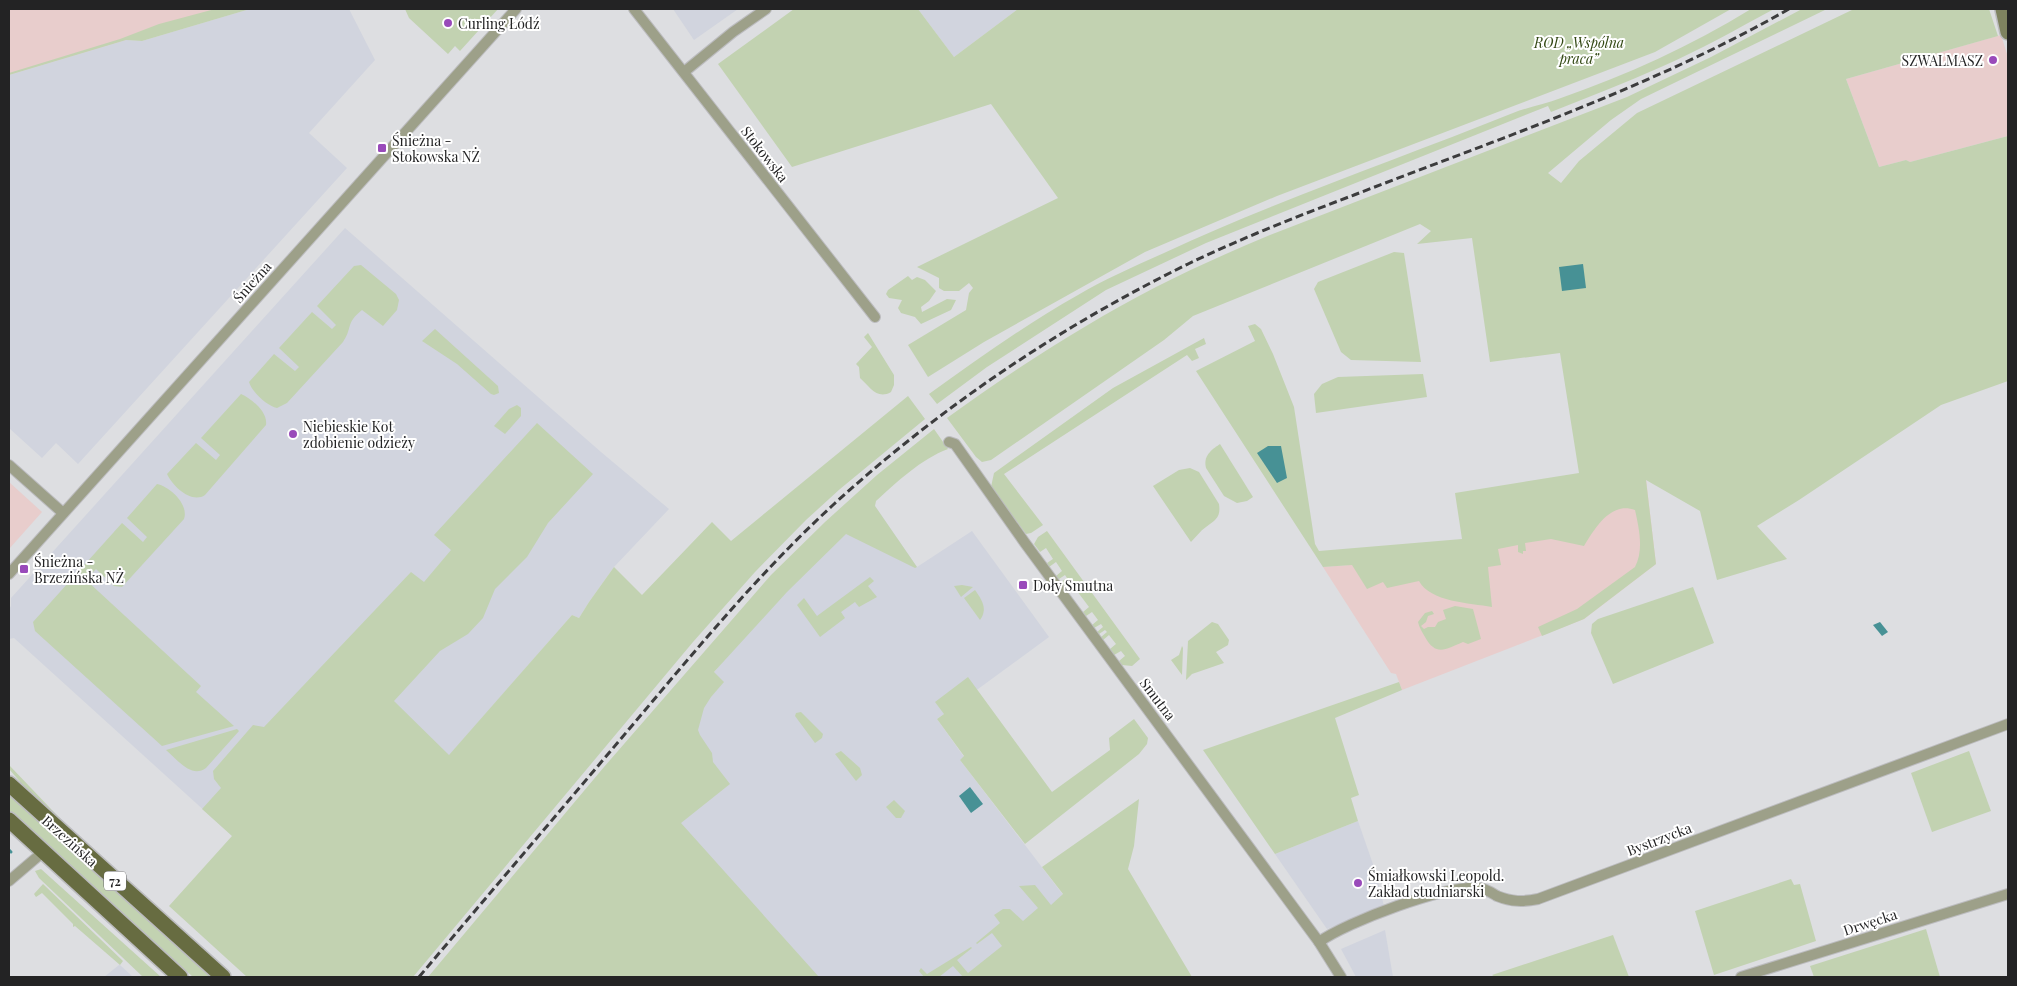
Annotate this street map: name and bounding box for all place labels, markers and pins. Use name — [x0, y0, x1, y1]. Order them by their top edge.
place label: Curling Łódź — [458, 14, 540, 33]
marker: Curling Łódź — [442, 17, 454, 29]
place label: SZWALMASZ — [1902, 51, 1983, 70]
marker: SZWALMASZ — [1987, 54, 1999, 66]
place label: Śnieżna - Stokowska NŻ — [392, 131, 480, 166]
marker: Śnieżna - Stokowska NŻ — [376, 142, 388, 154]
place label: Niebieskie Kot zdobienie odzieży — [303, 417, 415, 452]
marker: Niebieskie Kot zdobienie odzieży — [287, 428, 299, 440]
place label: Śnieżna - Brzezińska NŻ — [34, 552, 124, 587]
marker: Śnieżna - Brzezińska NŻ — [18, 563, 30, 575]
place label: Doły Smutna — [1033, 576, 1113, 595]
marker: Doły Smutna — [1017, 579, 1029, 591]
place label: Śmiałkowski Leopold. Zakład studniarski — [1368, 866, 1504, 901]
marker: Śmiałkowski Leopold. Zakład studniarski — [1352, 877, 1364, 889]

